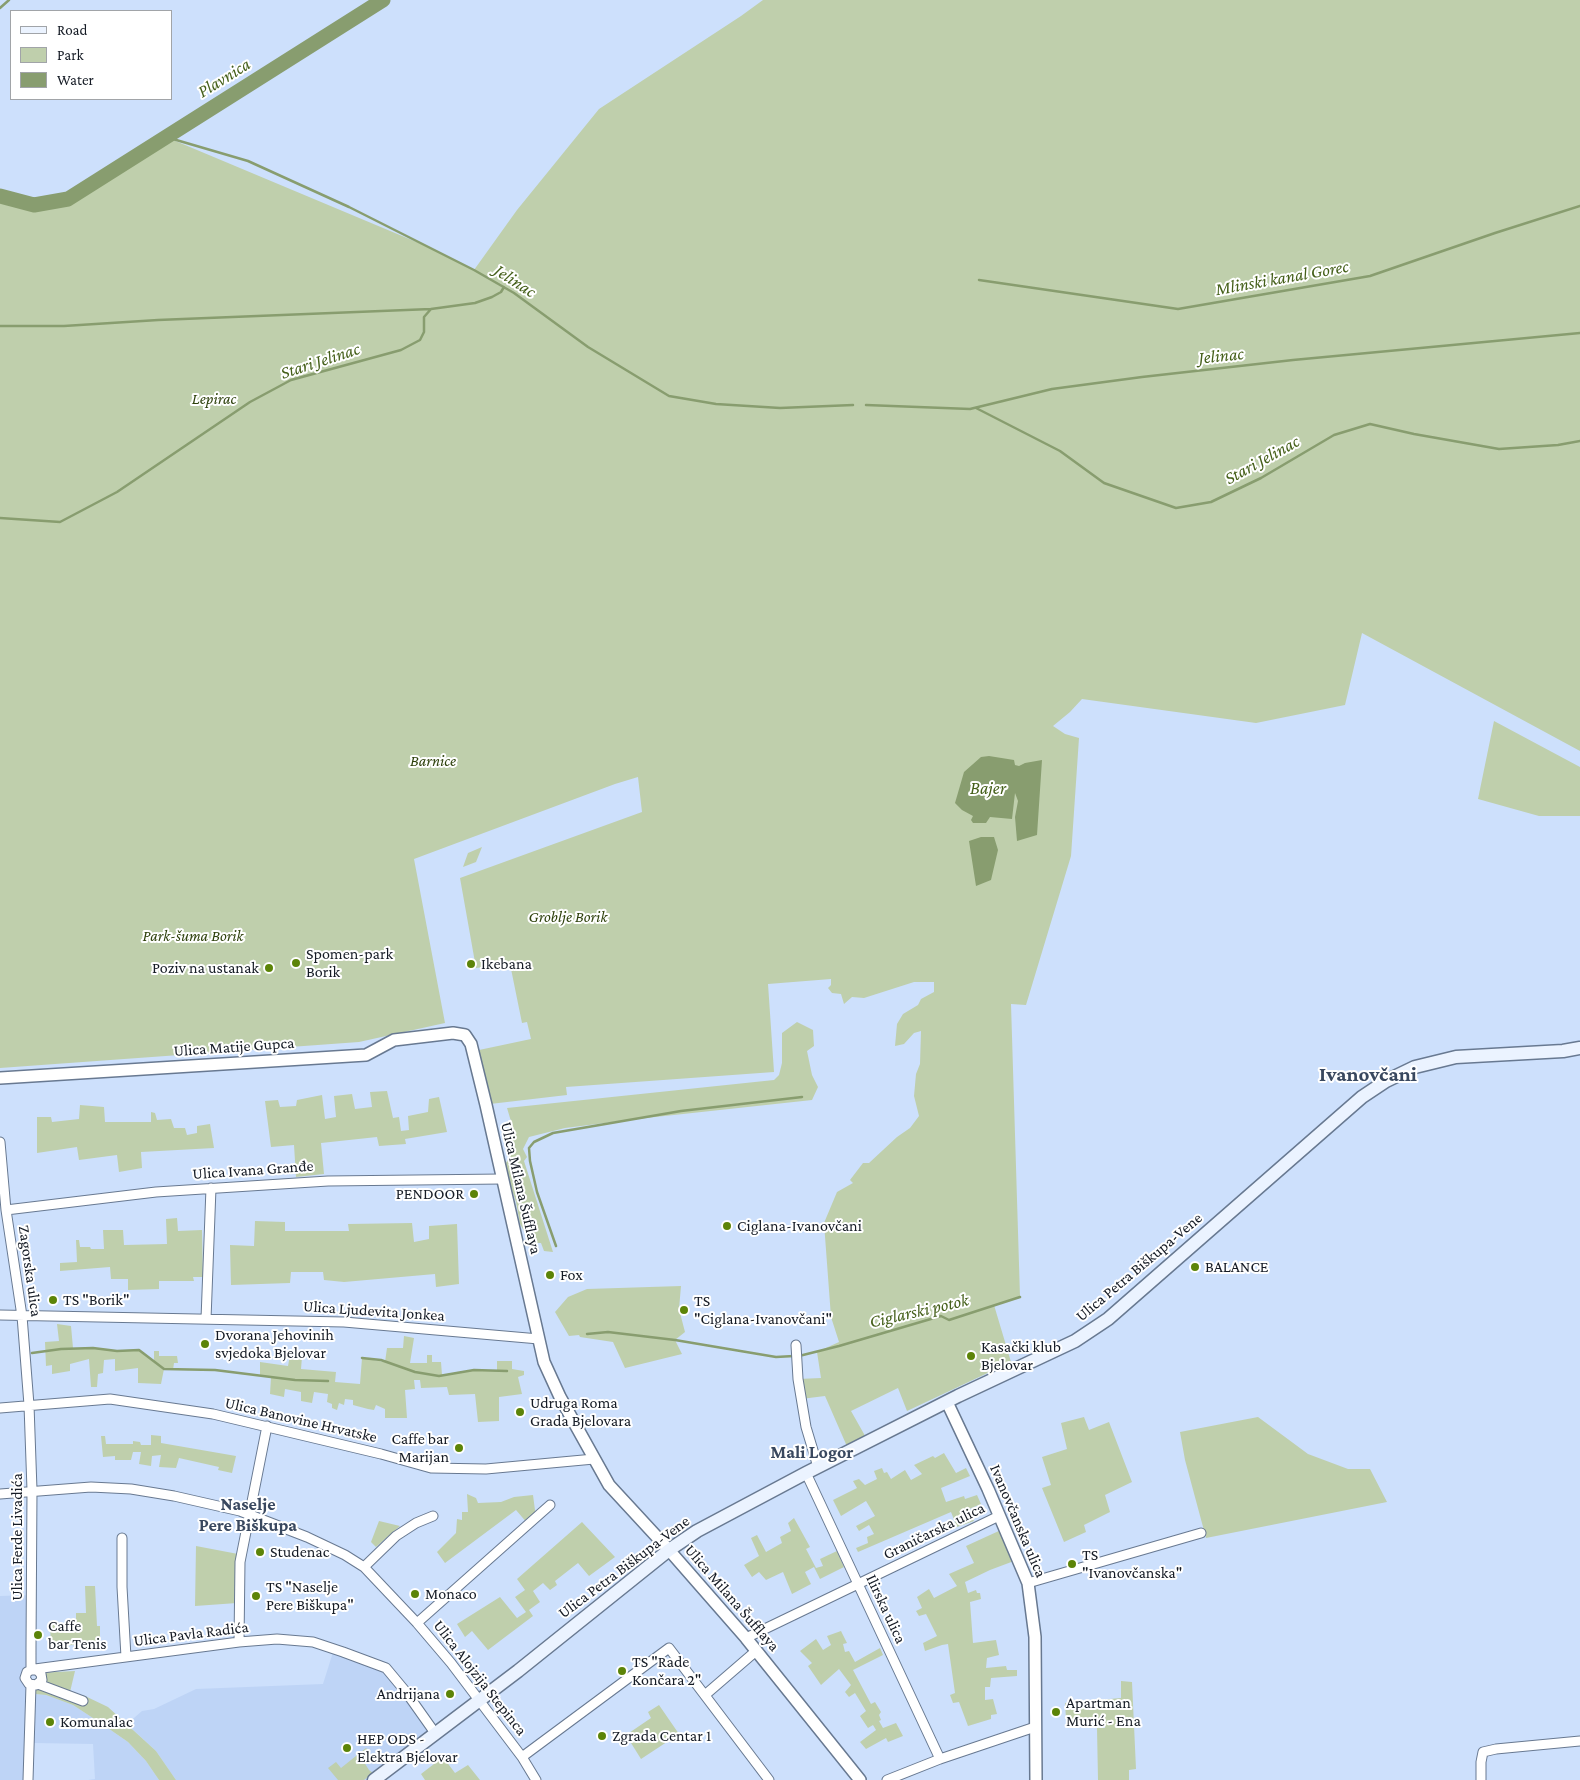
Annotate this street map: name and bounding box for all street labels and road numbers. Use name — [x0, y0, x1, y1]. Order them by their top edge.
street label: Ulica Matije Gupca — [173, 1033, 295, 1061]
street label: Ulica Milana Šufflaya — [496, 1120, 546, 1256]
street label: Ulica Ivana Granđe — [192, 1156, 314, 1184]
street label: Ulica Petra Biškupa-Vene — [1072, 1208, 1206, 1326]
street label: Zagorska ulica — [14, 1224, 46, 1318]
street label: Ulica Ljudevita Jonkea — [302, 1296, 446, 1326]
street label: Ulica Banovine Hrvatske — [223, 1393, 379, 1447]
street label: Ivanovčanska ulica — [986, 1462, 1050, 1580]
street label: Ulica Ferde Livadića — [7, 1473, 27, 1601]
street label: Graničarska ulica — [880, 1498, 988, 1564]
street label: Ulica Petra Biškupa-Vene — [555, 1511, 693, 1623]
street label: Ulica Milana Šufflaya — [680, 1541, 784, 1655]
street label: Ilirska ulica — [862, 1571, 910, 1647]
street label: Ulica Alojzija Stepinca — [429, 1616, 531, 1740]
street label: Ulica Pavla Radića — [132, 1617, 250, 1651]

